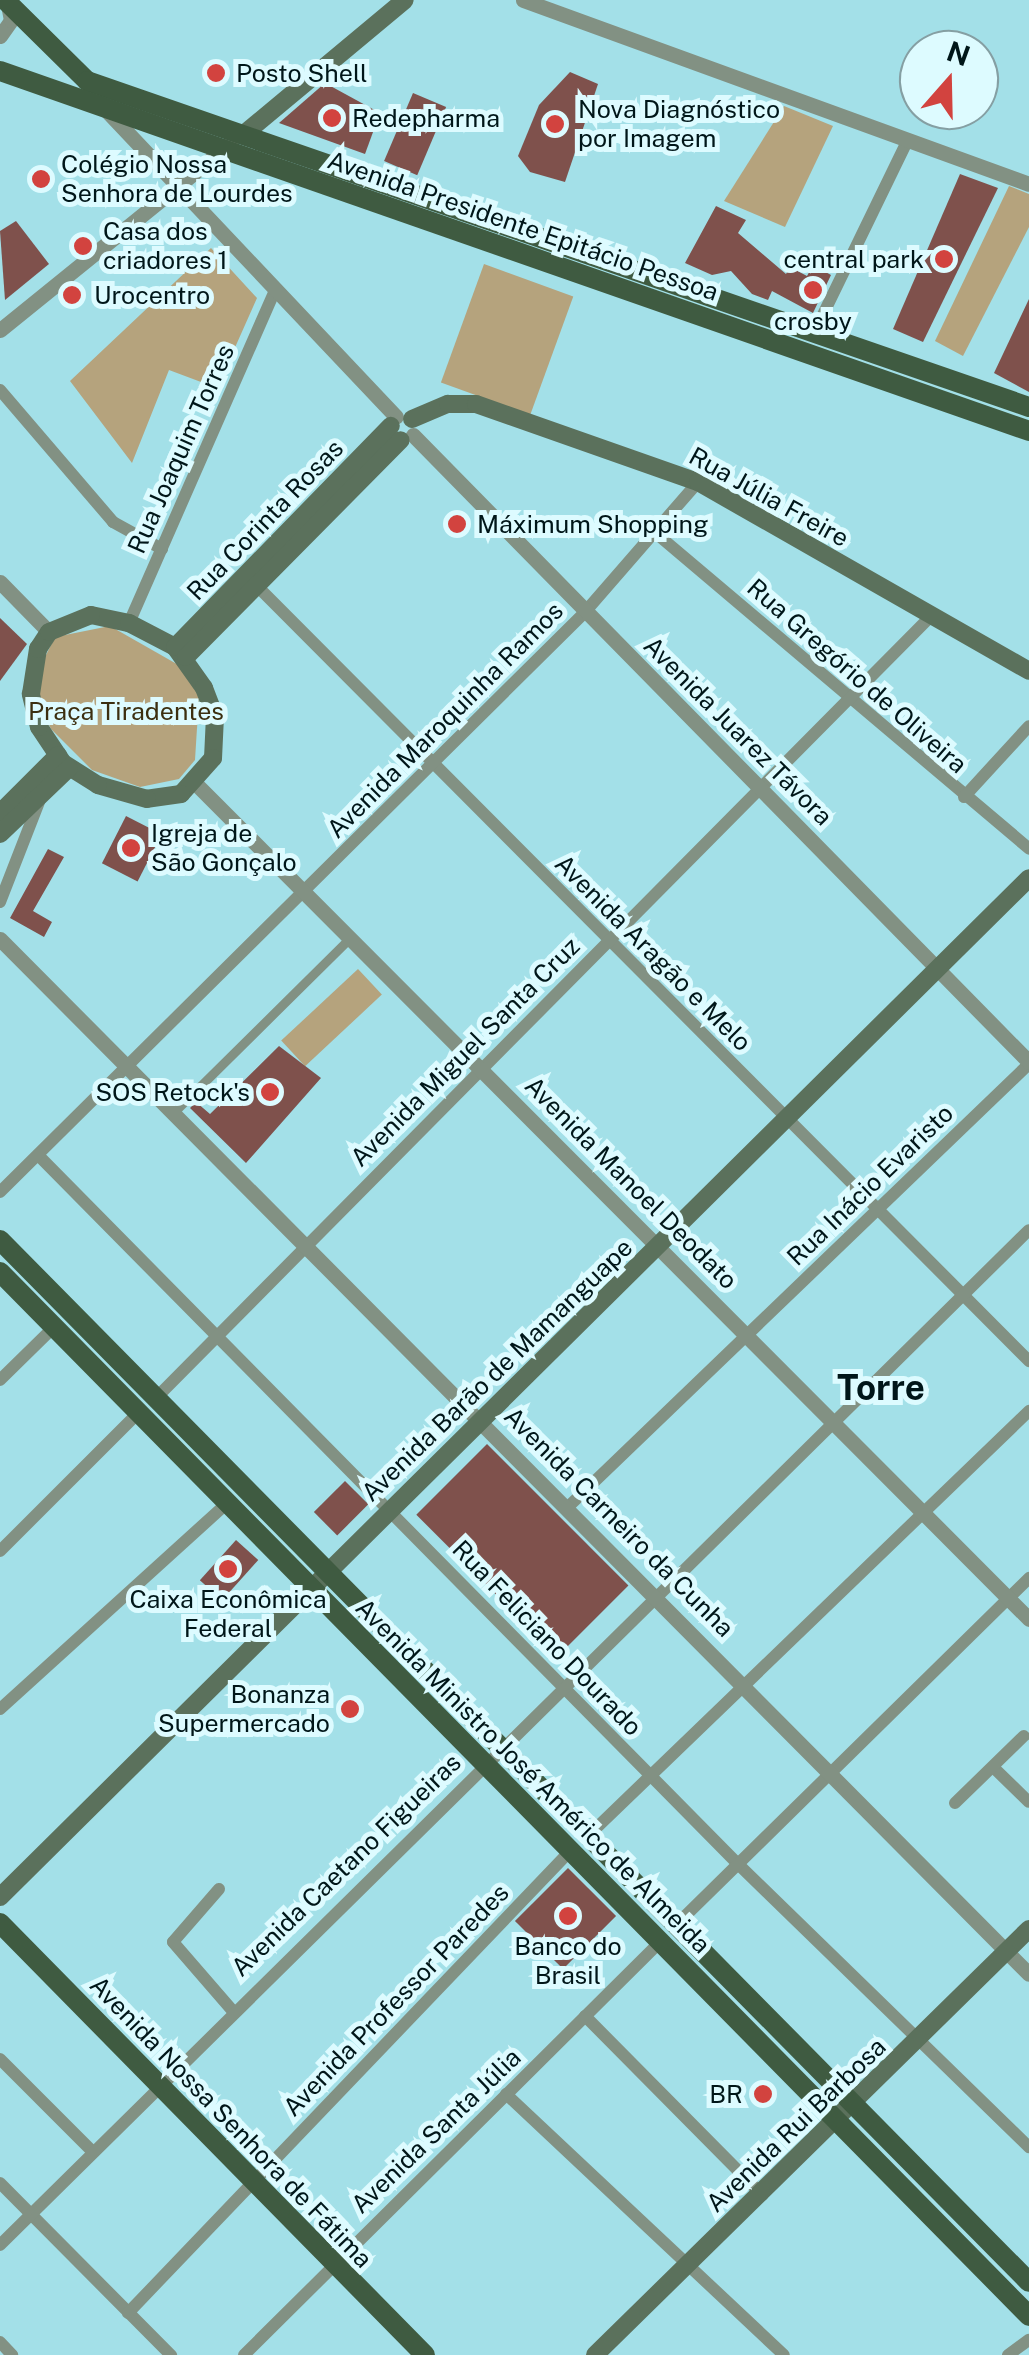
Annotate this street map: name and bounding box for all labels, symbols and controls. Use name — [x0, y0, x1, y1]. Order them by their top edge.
north arrow — [899, 30, 999, 130]
text: N — [943, 34, 975, 72]
place label: Posto Shell — [236, 58, 368, 88]
marker: Posto Shell — [205, 62, 227, 84]
place label: Nova Diagnóstico por Imagem — [578, 95, 780, 154]
place label: Redepharma — [352, 103, 500, 133]
marker: Redepharma — [321, 107, 343, 129]
marker: Nova Diagnóstico por Imagem — [542, 111, 568, 137]
street label: Avenida Presidente Epitácio Pessoa — [324, 145, 722, 307]
place label: Colégio Nossa Senhora de Lourdes — [61, 150, 293, 209]
marker: Colégio Nossa Senhora de Lourdes — [30, 168, 52, 190]
place label: Casa dos criadores 1 — [103, 217, 228, 276]
marker: Casa dos criadores 1 — [72, 235, 94, 257]
place label: central park — [784, 244, 924, 274]
marker: central park — [933, 248, 955, 270]
marker: crosby — [802, 279, 824, 301]
place label: Urocentro — [94, 280, 210, 310]
marker: Urocentro — [59, 282, 85, 308]
place label: crosby — [774, 306, 852, 336]
street label: Rua Joaquim Torres — [121, 340, 241, 558]
street label: Rua Corinta Rosas — [181, 433, 349, 607]
street label: Rua Júlia Freire — [684, 441, 854, 553]
place label: Máximum Shopping — [477, 509, 708, 539]
marker: Máximum Shopping — [446, 513, 468, 535]
street label: Rua Gregório de Oliveira — [741, 572, 973, 780]
street label: Avenida Maroquinha Ramos — [321, 596, 569, 844]
street label: Avenida Juarez Távora — [638, 631, 838, 831]
park label: Praça Tiradentes — [28, 696, 224, 726]
place label: Igreja de São Gonçalo — [151, 819, 297, 878]
marker: Igreja de São Gonçalo — [120, 837, 142, 859]
street label: Avenida Aragão e Melo — [548, 848, 758, 1058]
street label: Avenida Miguel Santa Cruz — [344, 931, 586, 1173]
street label: Avenida Manoel Deodato — [519, 1071, 743, 1295]
place label: SOS Retock's — [96, 1077, 250, 1107]
marker: SOS Retock's — [259, 1081, 281, 1103]
street label: Rua Inácio Evaristo — [781, 1098, 959, 1272]
street label: Avenida Barão de Mamanguape — [355, 1232, 639, 1508]
district label: Torre — [837, 1367, 925, 1409]
street label: Avenida Carneiro da Cunha — [498, 1401, 740, 1643]
street label: Rua Feliciano Dourado — [446, 1534, 648, 1742]
marker: Caixa Econômica Federal — [217, 1558, 239, 1580]
place label: Caixa Econômica Federal — [129, 1585, 327, 1644]
street label: Avenida Ministro José Américo de Almeida — [349, 1592, 717, 1960]
place label: Bonanza Supermercado — [158, 1680, 330, 1739]
marker: Bonanza Supermercado — [339, 1698, 361, 1720]
street label: Avenida Caetano Figueiras — [225, 1747, 467, 1983]
street label: Avenida Professor Paredes — [277, 1878, 515, 2122]
marker: Banco do Brasil — [557, 1905, 579, 1927]
place label: Banco do Brasil — [514, 1932, 622, 1991]
street label: Avenida Nossa Senhora de Fátima — [83, 1970, 379, 2274]
street label: Avenida Rui Barbosa — [700, 2032, 892, 2218]
street label: Avenida Santa Júlia — [345, 2042, 527, 2220]
place label: BR — [709, 2079, 743, 2109]
marker: BR — [752, 2083, 774, 2105]

